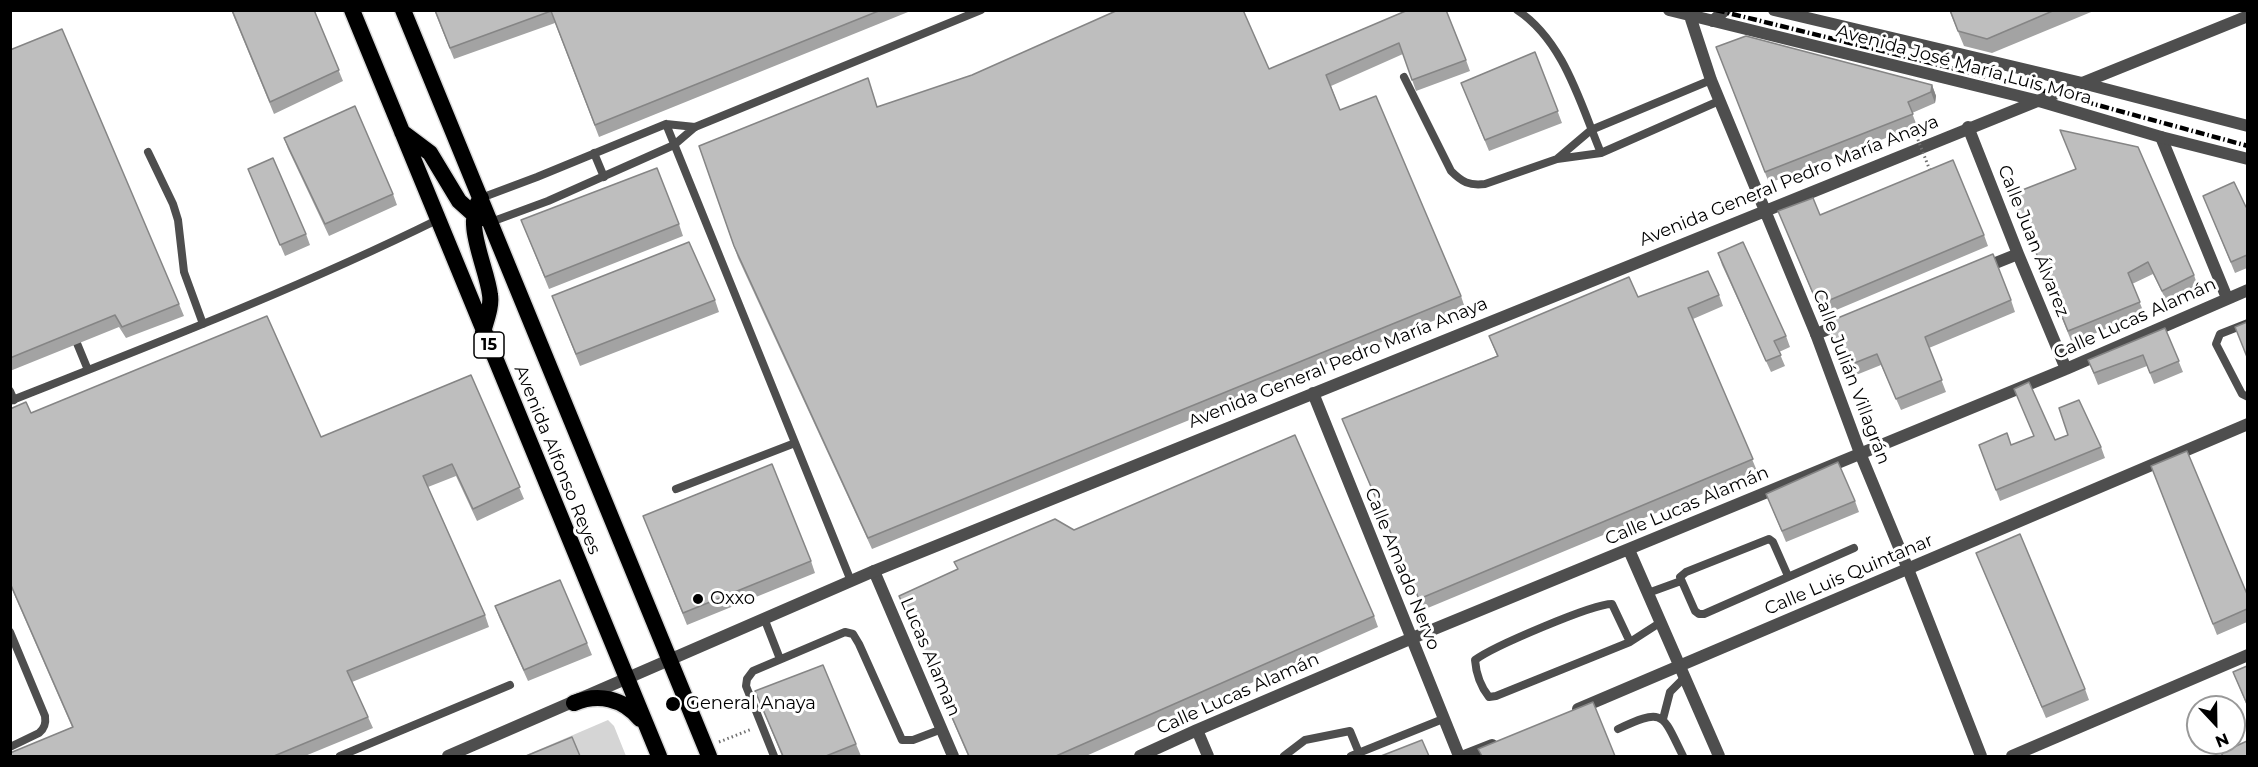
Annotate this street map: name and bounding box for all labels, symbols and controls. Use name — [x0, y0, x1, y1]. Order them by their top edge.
street label: Avenida José María Luis Mora — [1834, 20, 2094, 110]
street label: Avenida General Pedro María Anaya — [1636, 111, 1942, 251]
street label: Calle Juan Álvarez — [1993, 162, 2073, 320]
street label: Calle Lucas Alamán — [2050, 273, 2220, 365]
street label: Calle Julián Villagrán — [1808, 286, 1894, 468]
street label: Avenida General Pedro María Anaya — [1185, 293, 1491, 433]
road number: 15 — [474, 332, 504, 358]
street label: Avenida Alfonso Reyes — [509, 362, 605, 558]
street label: Calle Lucas Alamán — [1602, 462, 1772, 550]
street label: Calle Amado Nervo — [1360, 485, 1444, 653]
street label: Calle Luis Quintanar — [1761, 530, 1937, 620]
place label: Oxxo — [710, 588, 755, 610]
marker: Oxxo — [691, 592, 705, 606]
street label: Lucas Alaman — [895, 594, 965, 720]
street label: Calle Lucas Alamán — [1153, 648, 1323, 740]
place label: General Anaya — [686, 693, 816, 715]
marker: General Anaya — [664, 695, 682, 713]
north arrow — [2186, 695, 2246, 755]
text: N — [2213, 729, 2232, 752]

